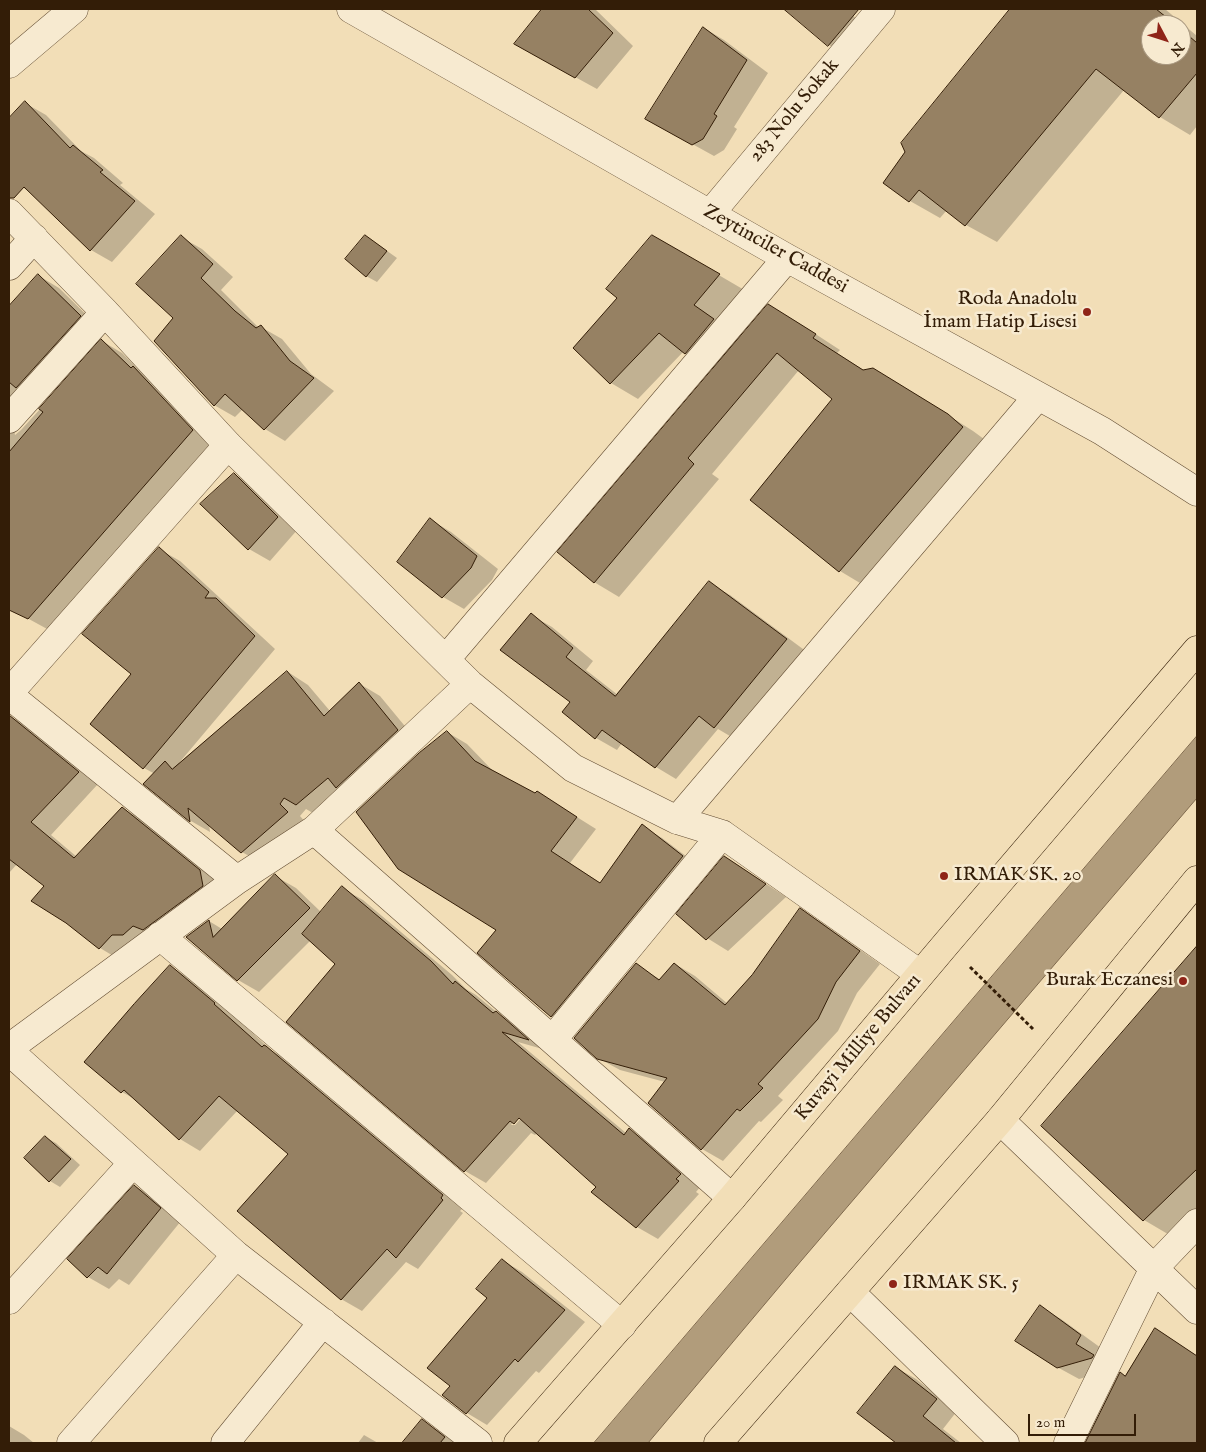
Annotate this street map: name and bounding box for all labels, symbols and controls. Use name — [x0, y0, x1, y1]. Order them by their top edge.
north arrow — [1141, 15, 1191, 65]
text: N — [1166, 39, 1188, 59]
street label: 283 Nolu Sokak — [745, 54, 845, 168]
street label: Zeytinciler Caddesi — [698, 200, 852, 300]
place label: Roda Anadolu İmam Hatip Lisesi — [923, 288, 1077, 335]
marker: Roda Anadolu İmam Hatip Lisesi — [1081, 306, 1093, 318]
place label: IRMAK SK. 20 — [954, 864, 1082, 888]
marker: IRMAK SK. 20 — [938, 870, 950, 882]
place label: Burak Eczanesi — [1046, 969, 1173, 993]
street label: Kuvayi Milliye Bulvarı — [791, 970, 927, 1126]
marker: Burak Eczanesi — [1177, 975, 1189, 987]
place label: IRMAK SK. 5 — [903, 1272, 1019, 1296]
marker: IRMAK SK. 5 — [887, 1278, 899, 1290]
scale bar — [1031, 1404, 1138, 1436]
text: 20 m — [1036, 1413, 1065, 1432]

